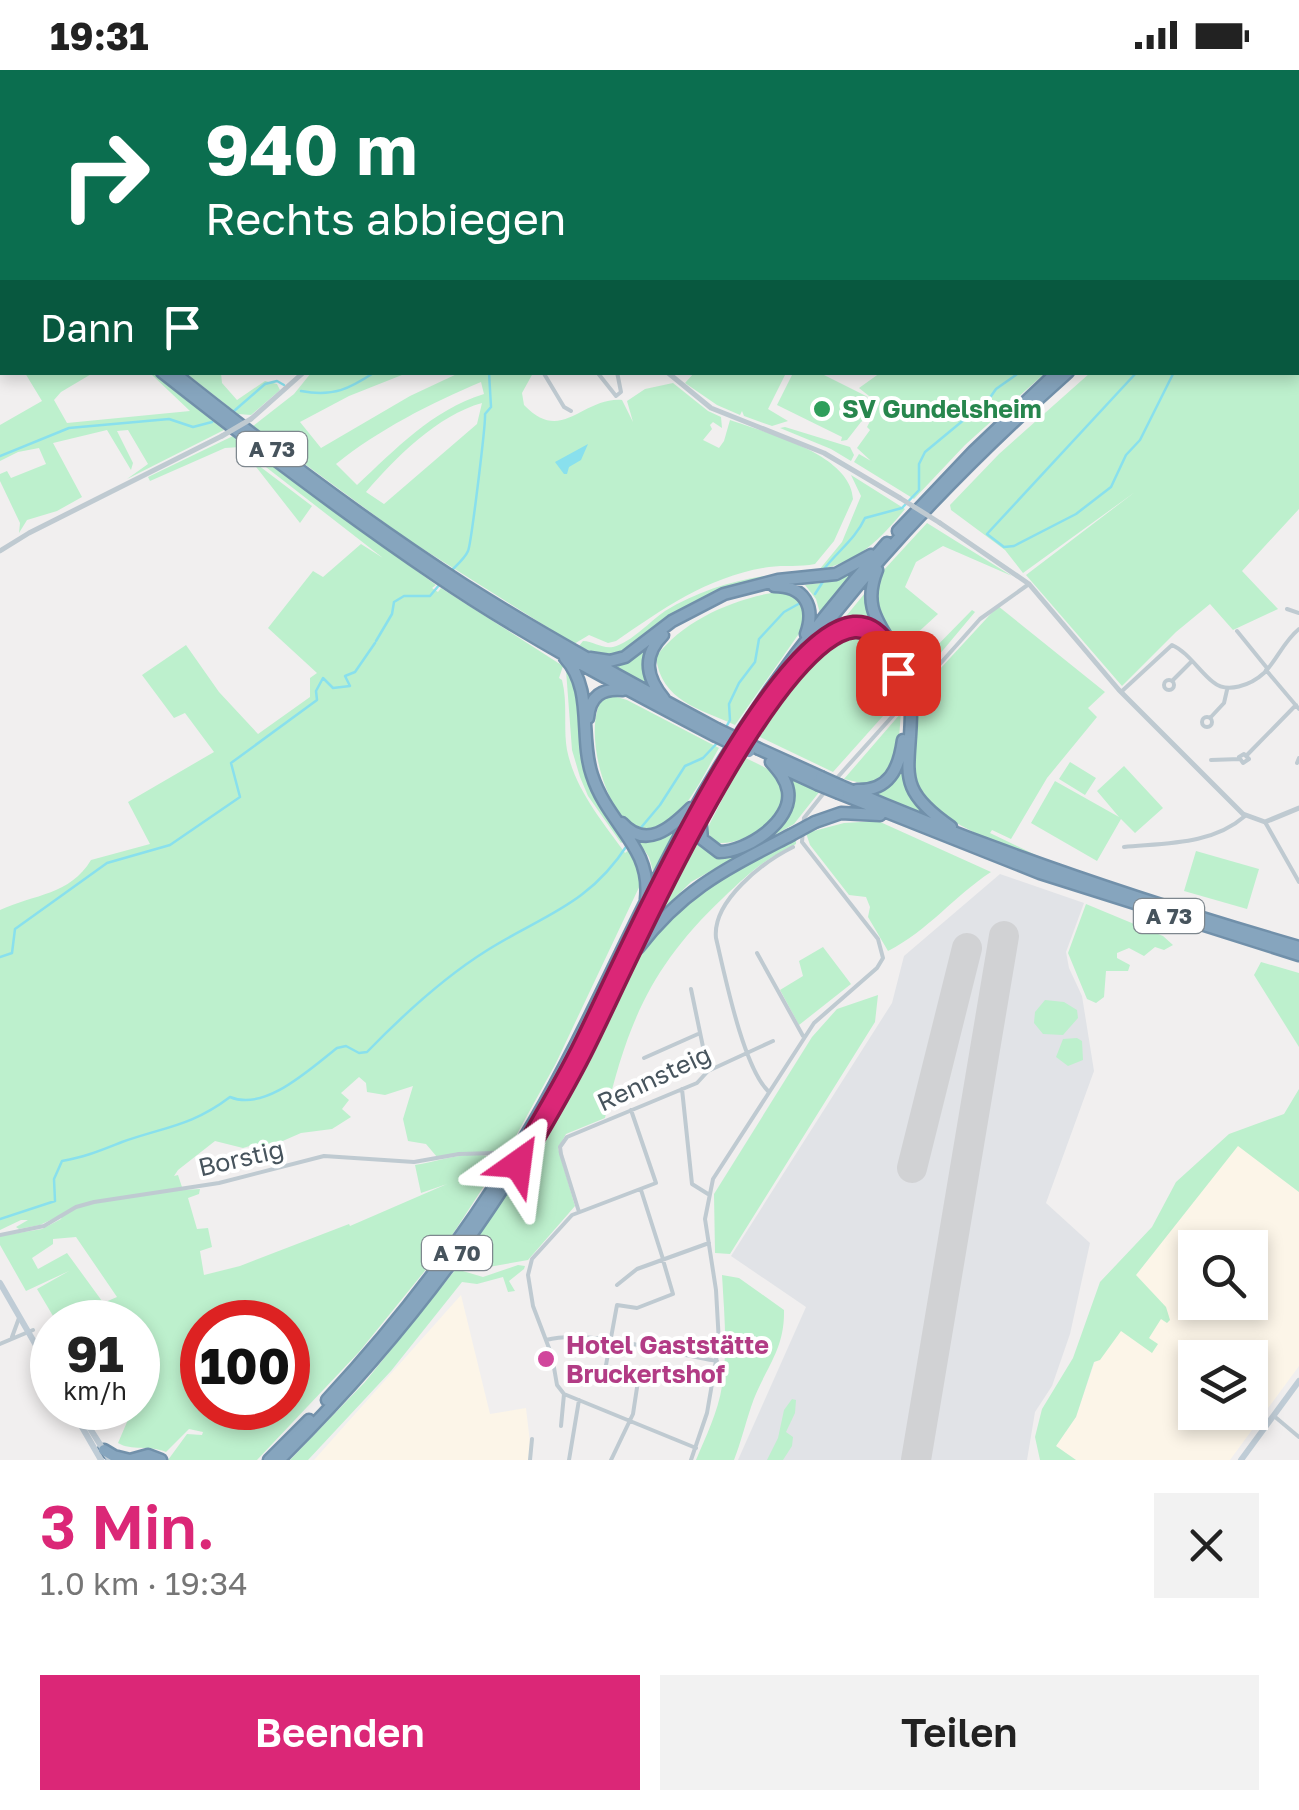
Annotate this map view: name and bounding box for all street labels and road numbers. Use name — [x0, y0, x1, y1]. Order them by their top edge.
road number: A 73 — [237, 432, 307, 466]
road number: A 73 — [1134, 899, 1204, 933]
street label: Rennsteig — [592, 1038, 716, 1117]
street label: Borstig — [195, 1133, 287, 1182]
road number: A 70 — [422, 1236, 492, 1270]

